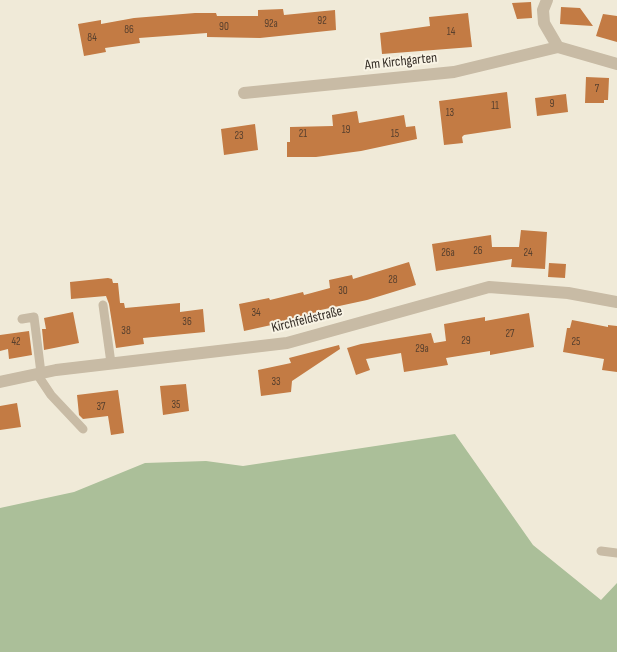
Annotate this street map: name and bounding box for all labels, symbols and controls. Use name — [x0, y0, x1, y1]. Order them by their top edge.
house number: 92 — [317, 14, 327, 28]
house number: 92a — [264, 17, 278, 31]
house number: 90 — [219, 20, 229, 34]
house number: 86 — [124, 23, 134, 37]
house number: 14 — [447, 25, 455, 39]
house number: 84 — [87, 31, 97, 45]
street label: Am Kirchgarten — [364, 50, 438, 74]
house number: 7 — [595, 82, 599, 96]
house number: 9 — [550, 97, 554, 111]
house number: 11 — [491, 99, 499, 113]
house number: 13 — [446, 106, 454, 120]
house number: 19 — [342, 123, 350, 137]
house number: 21 — [299, 127, 307, 141]
house number: 15 — [391, 127, 399, 141]
house number: 23 — [234, 129, 244, 143]
house number: 26 — [473, 244, 483, 258]
house number: 26a — [441, 246, 455, 260]
house number: 24 — [523, 246, 533, 260]
house number: 28 — [388, 273, 398, 287]
house number: 30 — [338, 284, 348, 298]
street label: Kirchfeldstraße — [270, 303, 344, 337]
house number: 34 — [251, 306, 261, 320]
house number: 36 — [182, 315, 192, 329]
house number: 38 — [121, 324, 131, 338]
house number: 27 — [506, 327, 514, 341]
house number: 29 — [461, 334, 471, 348]
house number: 42 — [11, 335, 21, 349]
house number: 25 — [572, 335, 580, 349]
house number: 29a — [415, 342, 429, 356]
house number: 33 — [271, 375, 281, 389]
house number: 35 — [171, 398, 181, 412]
house number: 37 — [96, 400, 106, 414]

